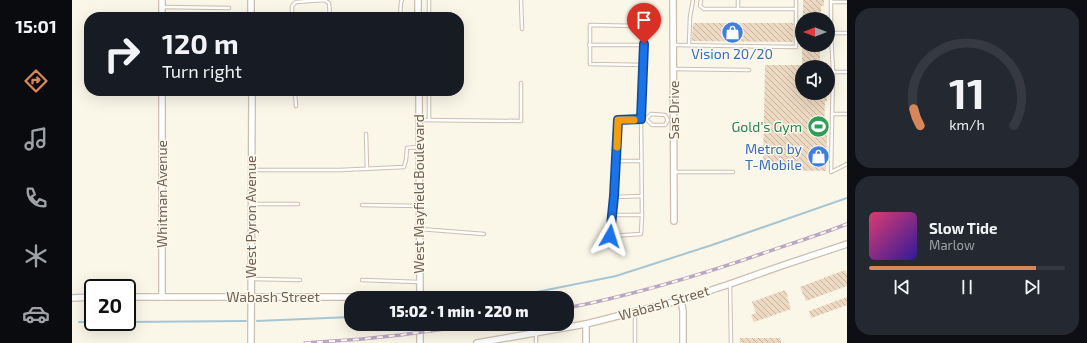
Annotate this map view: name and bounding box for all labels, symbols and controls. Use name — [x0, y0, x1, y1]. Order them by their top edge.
pin — [627, 3, 661, 44]
icon: arrive — [633, 9, 655, 31]
north arrow — [795, 12, 835, 52]
map controls — [795, 12, 835, 100]
text: 15:01 — [15, 15, 57, 37]
shop icon: Vision 20/20 — [719, 19, 745, 45]
text: 120 m — [162, 26, 239, 60]
icon: right — [96, 28, 148, 80]
place label: Vision 20/20 — [691, 45, 773, 62]
text: Turn right — [162, 60, 242, 82]
button: sound — [795, 60, 835, 100]
icon: directions — [22, 67, 50, 95]
text: 11 — [949, 67, 985, 117]
street label: Sas Drive — [665, 80, 682, 140]
street label: West Mayfield Boulevard — [410, 114, 427, 274]
sports icon: Gold's Gym — [805, 114, 831, 140]
text: km/h — [949, 115, 985, 132]
place label: Gold's Gym — [731, 118, 802, 135]
icon: music — [22, 125, 50, 153]
street label: Whitman Avenue — [153, 140, 170, 248]
place label: Metro by T-Mobile — [745, 140, 803, 173]
shop icon: Metro by T-Mobile — [805, 144, 831, 170]
street label: West Pyron Avenue — [242, 156, 259, 279]
icon: phone — [22, 184, 50, 212]
position arrow — [589, 215, 631, 257]
text: Slow Tide — [929, 219, 997, 237]
text: Marlow — [929, 237, 975, 253]
icon: climate — [22, 242, 50, 270]
icon: previous — [891, 276, 913, 298]
icon: pause — [956, 276, 978, 298]
icon: next — [1021, 276, 1043, 298]
speed limit sign: 20 — [84, 279, 136, 331]
street label: Wabash Street — [616, 281, 711, 324]
street label: Wabash Street — [226, 288, 320, 305]
icon: car — [22, 300, 50, 328]
text: 15:02 · 1 min · 220 m — [390, 302, 528, 320]

